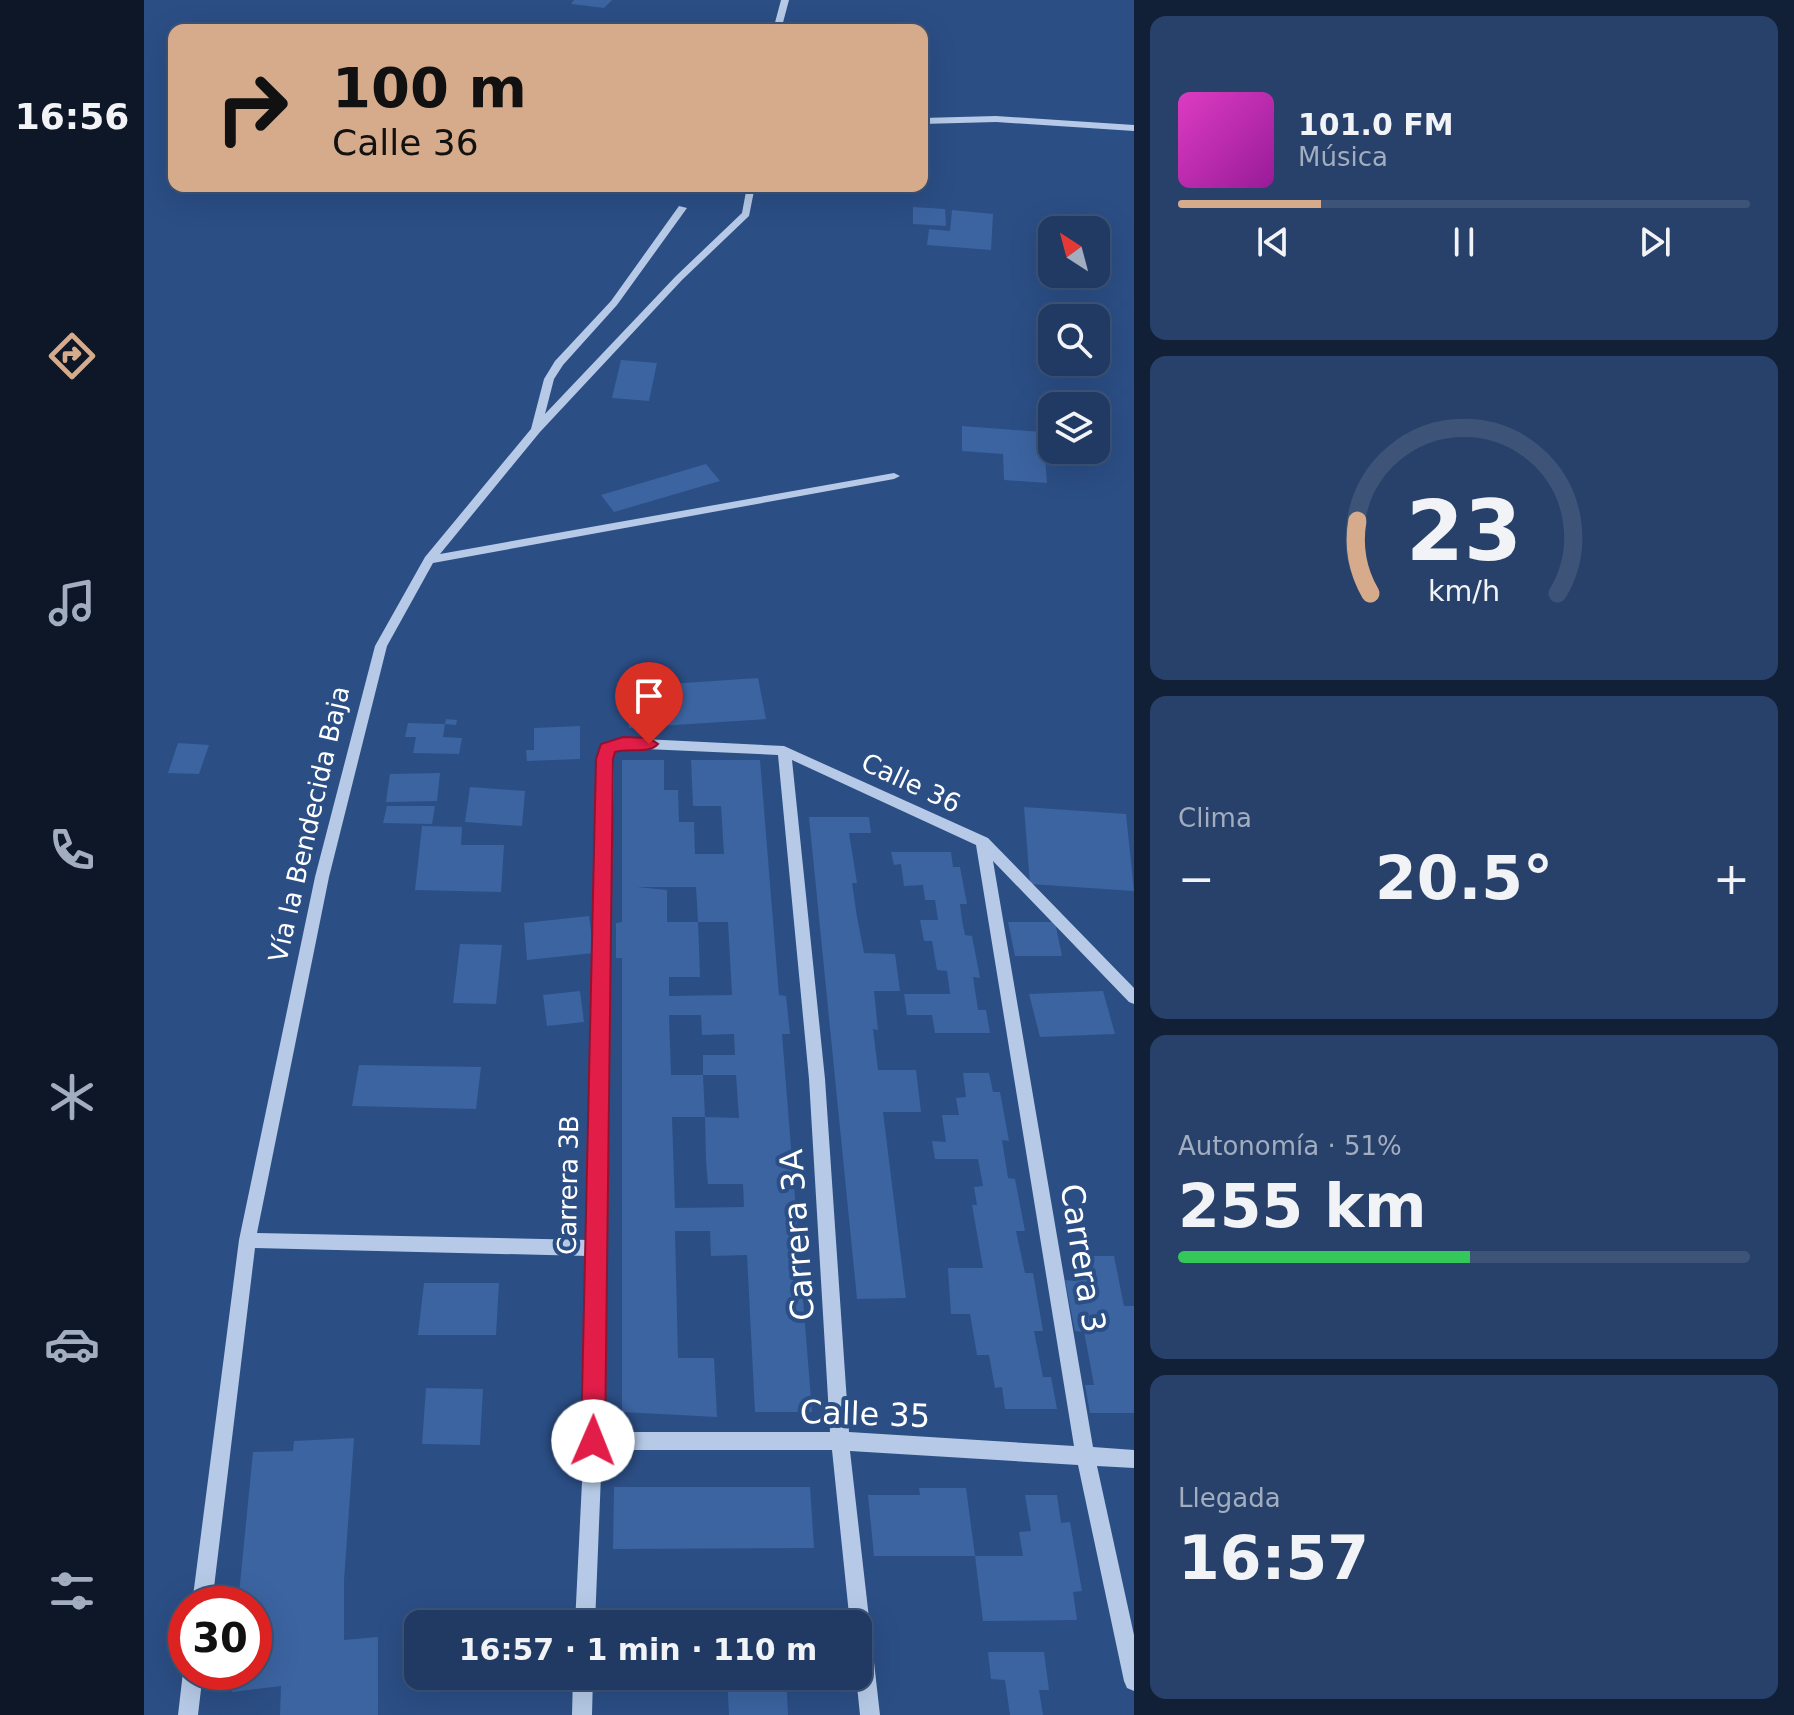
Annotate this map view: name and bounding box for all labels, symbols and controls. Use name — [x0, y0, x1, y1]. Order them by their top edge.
text: 100 m — [332, 55, 527, 120]
icon: right — [200, 56, 304, 160]
text: 16:56 — [15, 96, 129, 137]
text: 101.0 FM — [1298, 107, 1454, 142]
text: Calle 36 — [332, 122, 479, 163]
text: Música — [1298, 142, 1388, 172]
north arrow — [1038, 216, 1110, 288]
map controls — [1038, 216, 1110, 464]
icon: previous — [1251, 220, 1295, 264]
icon: pause — [1442, 220, 1486, 264]
icon: next — [1633, 220, 1677, 264]
button: search — [1038, 304, 1110, 376]
icon: directions — [44, 328, 100, 384]
button: layers — [1038, 392, 1110, 464]
text: 23 — [1406, 482, 1522, 579]
text: km/h — [1428, 574, 1500, 608]
icon: music — [44, 575, 100, 631]
pin — [615, 662, 683, 744]
icon: arrive — [627, 674, 671, 718]
street label: Vía la Bendecida Baja — [263, 683, 355, 965]
street label: Calle 36 — [857, 747, 965, 819]
text: Clima — [1178, 803, 1252, 833]
icon: phone — [44, 822, 100, 878]
text: 20.5° — [1375, 843, 1553, 913]
text: − — [1178, 853, 1215, 904]
text: + — [1713, 853, 1750, 904]
icon: climate — [44, 1069, 100, 1125]
street label: Carrera 3B — [552, 1115, 584, 1255]
text: Autonomía · 51% — [1178, 1131, 1402, 1161]
street label: Carrera 3A — [772, 1148, 822, 1322]
text: 255 km — [1178, 1171, 1427, 1241]
street label: Carrera 3 — [1053, 1181, 1113, 1335]
icon: car — [44, 1316, 100, 1372]
street label: Calle 35 — [799, 1393, 931, 1435]
position arrow — [551, 1399, 635, 1483]
text: Llegada — [1178, 1483, 1281, 1513]
text: 16:57 — [1178, 1523, 1369, 1593]
icon: filters — [44, 1563, 100, 1619]
speed limit sign: 30 — [168, 1586, 272, 1690]
text: 16:57 · 1 min · 110 m — [459, 1632, 817, 1667]

